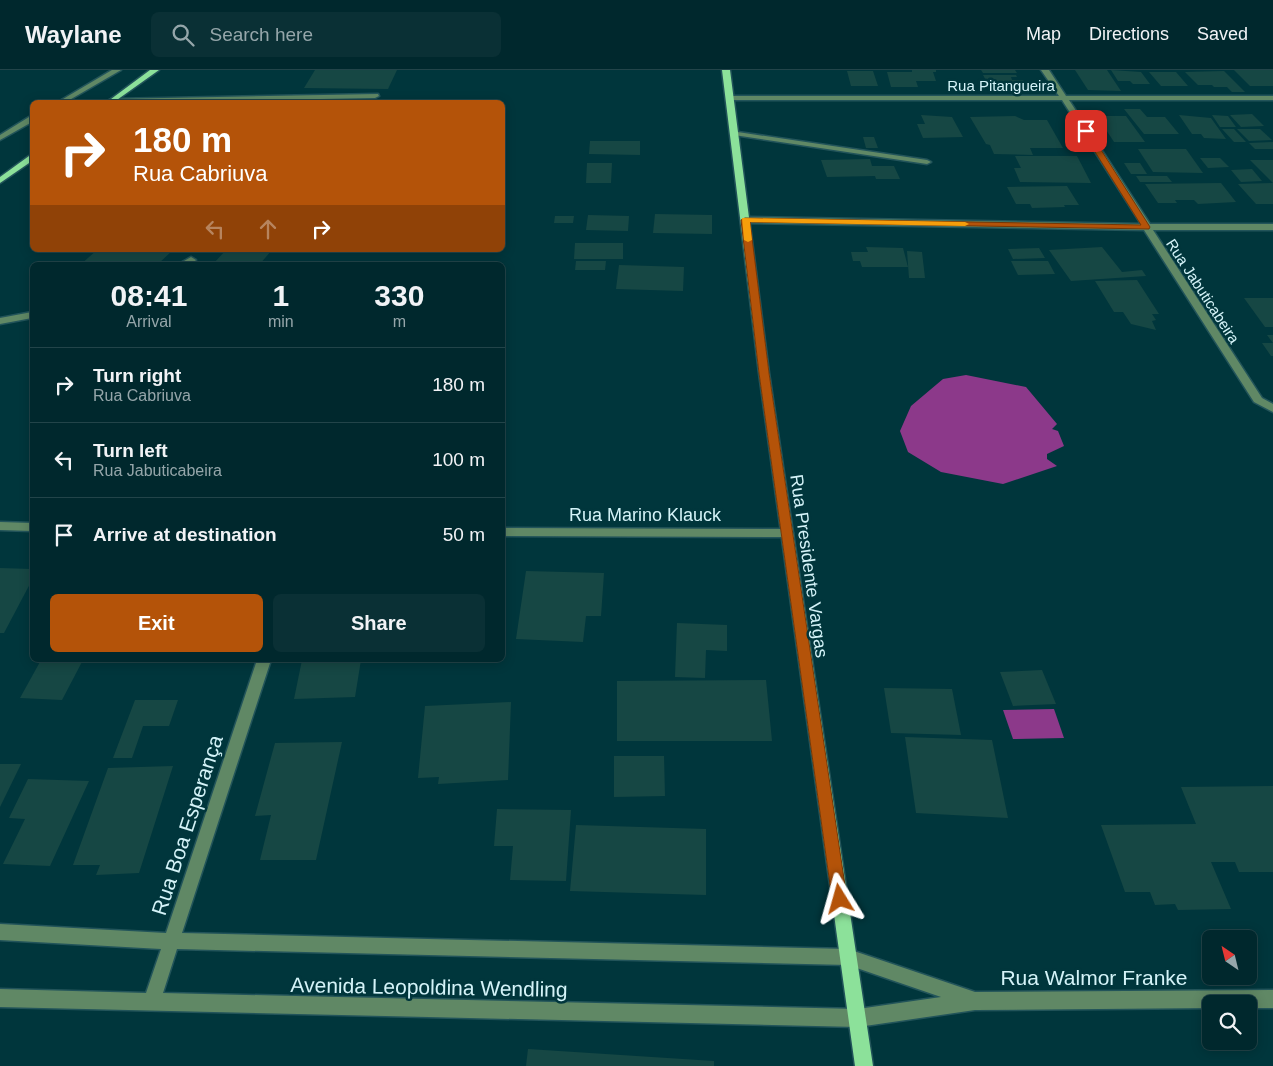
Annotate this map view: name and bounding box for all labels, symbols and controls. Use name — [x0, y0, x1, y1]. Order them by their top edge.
search box — [151, 12, 501, 57]
text: Waylane — [25, 21, 121, 48]
icon: search — [169, 21, 197, 49]
text: Search here — [209, 24, 313, 45]
text: Map — [1026, 24, 1061, 44]
text: Directions — [1089, 24, 1169, 44]
text: Saved — [1197, 24, 1248, 44]
street label: Rua Pitangueira — [947, 77, 1055, 94]
pin — [1065, 110, 1107, 152]
icon: arrive — [1072, 117, 1100, 145]
icon: right — [50, 120, 115, 185]
text: 180 m — [133, 120, 232, 159]
text: Rua Cabriuva — [133, 161, 268, 186]
icon: left — [201, 215, 229, 243]
icon: ahead — [254, 215, 282, 243]
icon: right — [307, 215, 335, 243]
street label: Rua Jabuticabeira — [1163, 236, 1243, 347]
text: 08:41 — [111, 279, 187, 312]
text: 1 — [272, 279, 289, 312]
text: 330 — [374, 279, 424, 312]
text: Arrival — [126, 313, 172, 330]
text: min — [268, 313, 294, 330]
text: m — [393, 313, 406, 330]
text: Turn right — [93, 365, 181, 386]
icon: right — [50, 371, 78, 399]
text: 180 m — [432, 374, 485, 395]
text: Rua Cabriuva — [93, 387, 191, 404]
text: Turn left — [93, 440, 168, 461]
icon: left — [50, 446, 78, 474]
text: 100 m — [432, 449, 485, 470]
text: Rua Jabuticabeira — [93, 462, 222, 479]
street label: Rua Presidente Vargas — [786, 473, 832, 659]
street label: Rua Marino Klauck — [569, 505, 722, 525]
icon: arrive — [50, 521, 78, 549]
text: Arrive at destination — [93, 524, 277, 545]
text: 50 m — [443, 524, 485, 545]
button: Exit — [50, 594, 263, 652]
button: Share — [273, 594, 485, 652]
street label: Rua Boa Esperança — [147, 732, 227, 918]
position arrow — [813, 872, 865, 924]
north arrow — [1202, 930, 1258, 985]
map controls — [1202, 930, 1257, 1050]
street label: Rua Walmor Franke — [1000, 966, 1188, 989]
street label: Avenida Leopoldina Wendling — [290, 973, 568, 1001]
button: search — [1202, 995, 1257, 1050]

